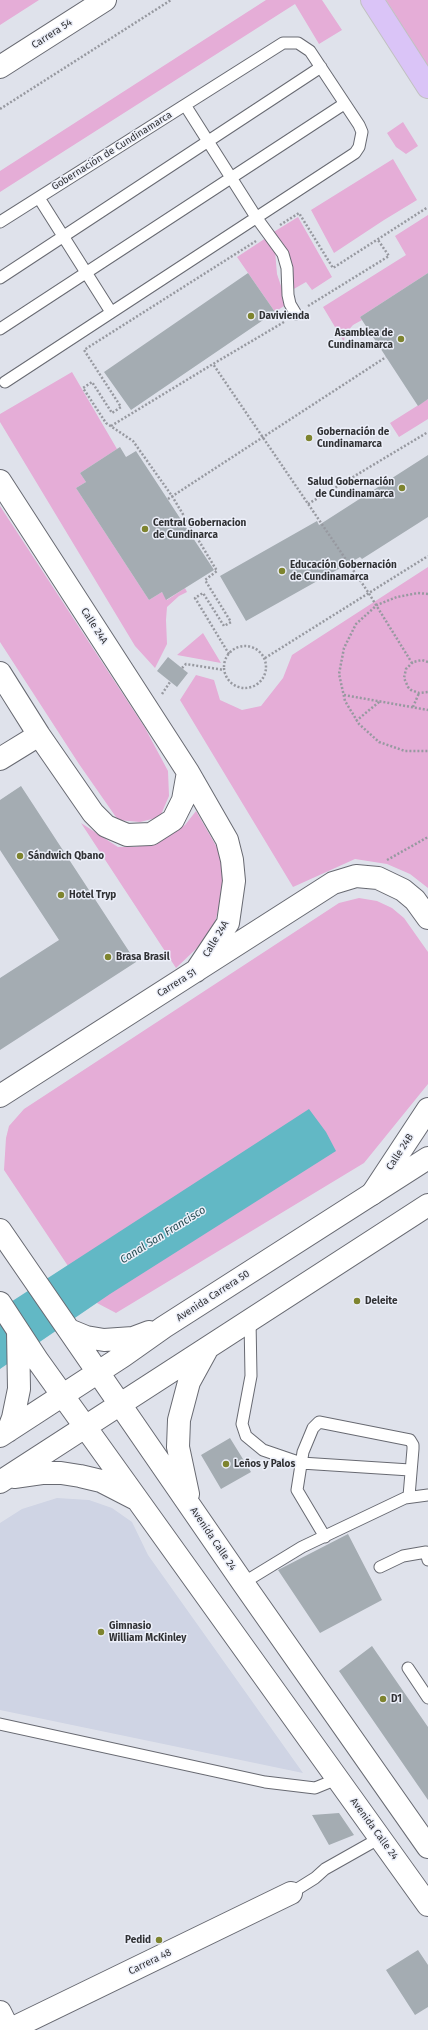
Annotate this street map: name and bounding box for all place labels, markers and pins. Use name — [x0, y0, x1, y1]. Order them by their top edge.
place label: Davivienda — [259, 310, 309, 322]
marker: Davivienda — [246, 311, 256, 321]
place label: Asamblea de Cundinamarca — [328, 327, 393, 350]
marker: Asamblea de Cundinamarca — [396, 334, 406, 344]
place label: Gobernación de Cundinamarca — [317, 426, 389, 450]
marker: Gobernación de Cundinamarca — [304, 433, 314, 443]
place label: Salud Gobernación de Cundinamarca — [308, 476, 394, 500]
marker: Salud Gobernación de Cundinamarca — [397, 483, 407, 493]
place label: Central Gobernacion de Cundinarca — [153, 517, 246, 540]
marker: Central Gobernacion de Cundinarca — [140, 524, 150, 534]
place label: Educación Gobernación de Cundinamarca — [290, 559, 397, 582]
marker: Educación Gobernación de Cundinamarca — [277, 566, 287, 576]
place label: Sándwich Qbano — [28, 850, 104, 862]
marker: Sándwich Qbano — [15, 851, 25, 861]
place label: Hotel Tryp — [69, 889, 116, 901]
marker: Hotel Tryp — [56, 890, 66, 900]
place label: Brasa Brasil — [116, 951, 170, 963]
marker: Brasa Brasil — [103, 952, 113, 962]
place label: Deleite — [365, 1295, 397, 1307]
marker: Deleite — [352, 1296, 362, 1306]
place label: Leños y Palos — [234, 1458, 295, 1470]
marker: Leños y Palos — [221, 1459, 231, 1469]
place label: Gimnasio William McKinley — [109, 1620, 186, 1644]
marker: Gimnasio William McKinley — [96, 1627, 106, 1637]
place label: D1 — [391, 1693, 402, 1705]
marker: D1 — [378, 1694, 388, 1704]
place label: Pedid — [125, 1934, 151, 1946]
marker: Pedid — [154, 1935, 164, 1945]

